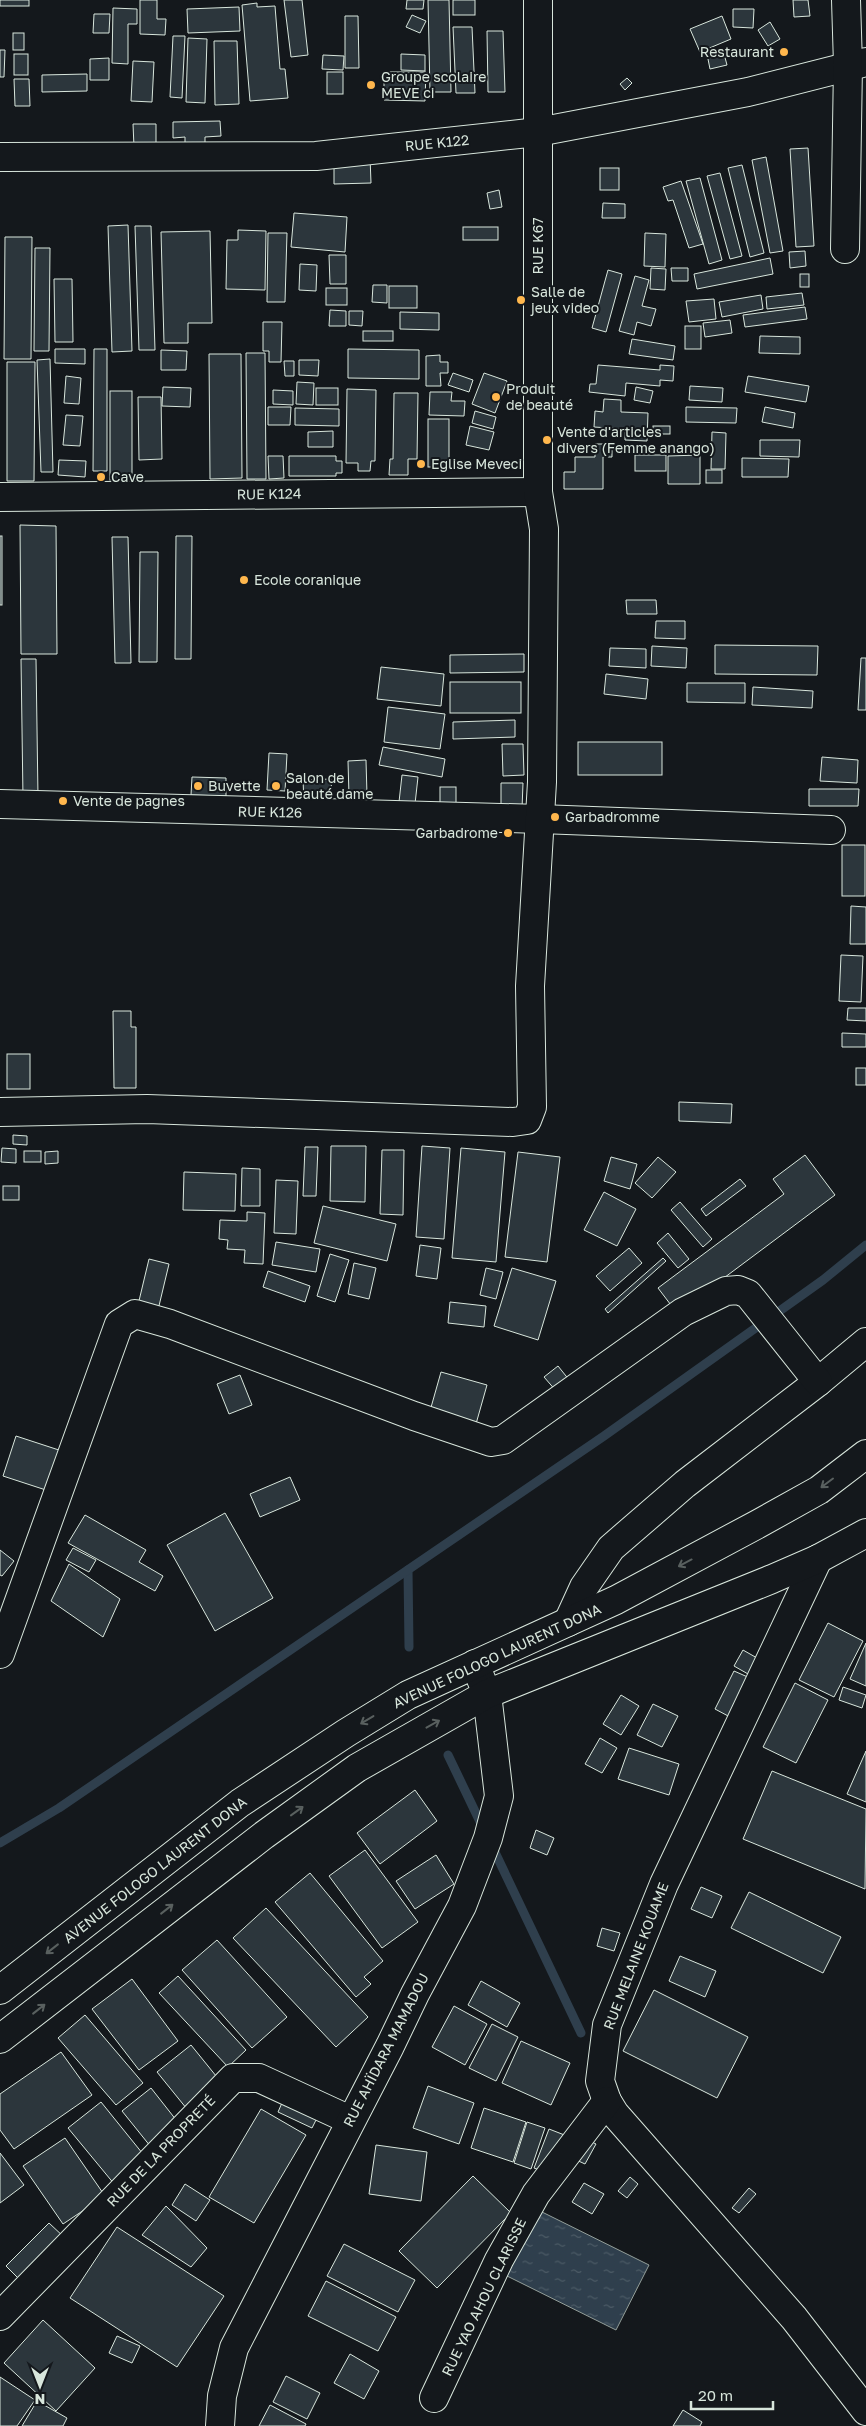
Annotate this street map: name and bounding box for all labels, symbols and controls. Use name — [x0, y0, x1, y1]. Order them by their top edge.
place label: Restaurant — [700, 43, 774, 60]
marker: Restaurant — [778, 46, 790, 58]
place label: Groupe scolaire MEVE ci — [381, 68, 486, 101]
marker: Groupe scolaire MEVE ci — [365, 79, 377, 91]
street label: RUE K122 — [404, 131, 470, 154]
street label: RUE K67 — [529, 217, 546, 275]
place label: Salle de jeux video — [530, 283, 599, 316]
marker: Salle de jeux video — [515, 294, 527, 306]
place label: Produit de beauté — [506, 380, 573, 413]
marker: Produit de beauté — [490, 391, 502, 403]
place label: Vente d'articles divers (Femme anango) — [557, 423, 715, 456]
marker: Vente d'articles divers (Femme anango) — [541, 434, 553, 446]
place label: Eglise Meveci — [431, 455, 522, 472]
marker: Eglise Meveci — [415, 458, 427, 470]
place label: Cave — [111, 468, 144, 485]
marker: Cave — [95, 471, 107, 483]
street label: RUE K124 — [236, 484, 302, 503]
place label: Ecole coranique — [254, 571, 361, 588]
marker: Ecole coranique — [238, 574, 250, 586]
place label: Salon de beauté dame — [286, 769, 373, 802]
place label: Buvette — [208, 777, 261, 794]
marker: Buvette — [192, 780, 204, 792]
marker: Salon de beauté dame — [270, 780, 282, 792]
place label: Vente de pagnes — [73, 792, 185, 809]
marker: Vente de pagnes — [57, 795, 69, 807]
street label: RUE K126 — [238, 802, 302, 821]
place label: Garbadromme — [565, 808, 660, 825]
marker: Garbadromme — [549, 811, 561, 823]
place label: Garbadrome — [415, 824, 498, 841]
marker: Garbadrome — [502, 827, 514, 839]
one-way arrow — [821, 1478, 834, 1489]
one-way arrow — [678, 1558, 693, 1568]
street label: AVENUE FOLOGO LAURENT DONA — [390, 1599, 604, 1711]
one-way arrow — [361, 1715, 375, 1725]
one-way arrow — [426, 1718, 440, 1728]
street label: AVENUE FOLOGO LAURENT DONA — [60, 1792, 250, 1946]
one-way arrow — [290, 1806, 304, 1816]
street label: RUE MELAINE KOUAME — [600, 1880, 672, 2032]
one-way arrow — [160, 1904, 173, 1915]
one-way arrow — [46, 1944, 59, 1955]
street label: RUE AHÏDARA MAMADOU — [339, 1970, 432, 2130]
one-way arrow — [32, 2003, 45, 2014]
street label: RUE DE LA PROPRETÉ — [103, 2091, 218, 2210]
street label: RUE YAO AHOU CLARISSE — [438, 2215, 529, 2379]
north arrow — [15, 2361, 65, 2411]
scale bar — [691, 2378, 774, 2410]
text: 20 m — [698, 2386, 733, 2404]
text: N — [35, 2391, 45, 2408]

